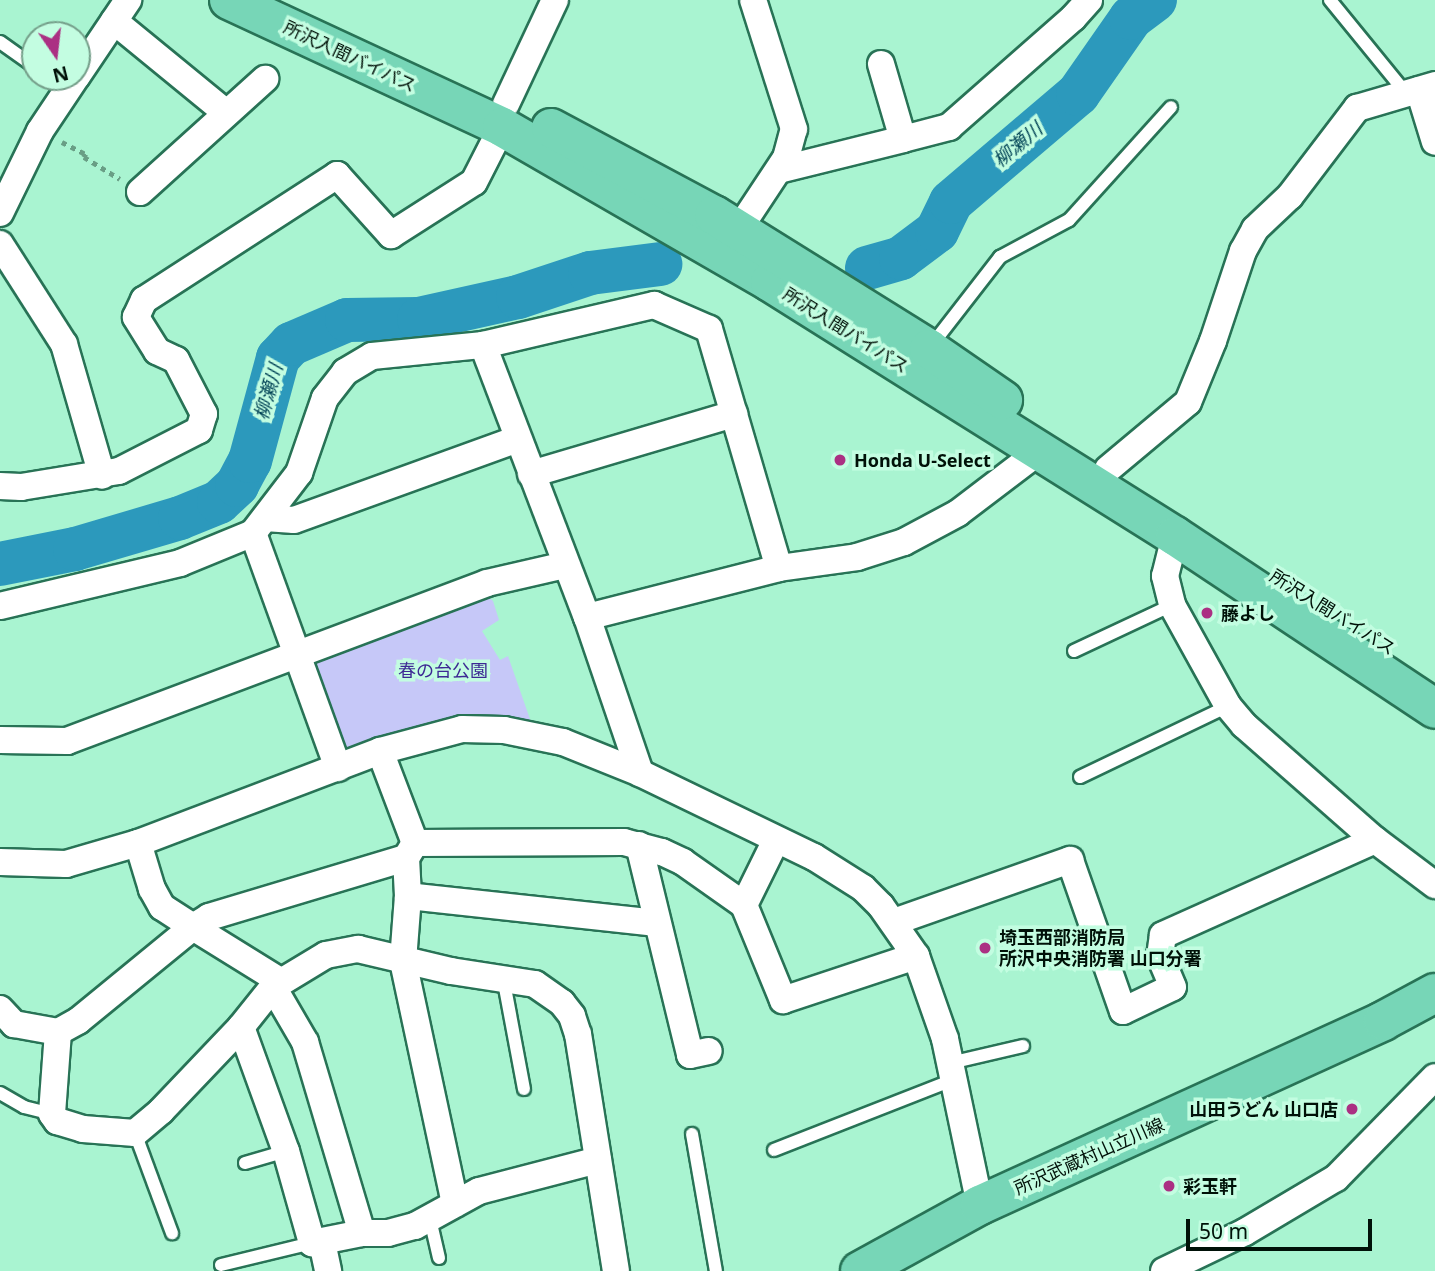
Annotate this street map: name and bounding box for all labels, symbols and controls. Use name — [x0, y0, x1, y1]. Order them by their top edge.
street label: 所沢入間バイパス — [280, 16, 420, 96]
north arrow — [21, 21, 91, 91]
text: N — [50, 60, 71, 89]
water label: 柳瀬川 — [989, 118, 1047, 172]
street label: 所沢入間バイパス — [779, 283, 913, 377]
water label: 柳瀬川 — [250, 361, 288, 423]
place label: Honda U-Select — [854, 449, 991, 471]
marker: Honda U-Select — [832, 452, 848, 468]
street label: 所沢入間バイパス — [1266, 565, 1400, 659]
place label: 藤よし — [1221, 602, 1275, 624]
marker: 藤よし — [1199, 605, 1215, 621]
park label: 春の台公園 — [398, 659, 488, 681]
place label: 埼玉西部消防局 所沢中央消防署 山口分署 — [999, 927, 1202, 970]
marker: 埼玉西部消防局 所沢中央消防署 山口分署 — [977, 940, 993, 956]
place label: 山田うどん 山口店 — [1189, 1098, 1338, 1120]
marker: 山田うどん 山口店 — [1344, 1101, 1360, 1117]
street label: 所沢武蔵村山立川線 — [1011, 1113, 1167, 1199]
place label: 彩玉軒 — [1183, 1175, 1237, 1197]
marker: 彩玉軒 — [1161, 1178, 1177, 1194]
scale bar — [1190, 1204, 1376, 1248]
text: 50 m — [1199, 1217, 1248, 1245]

